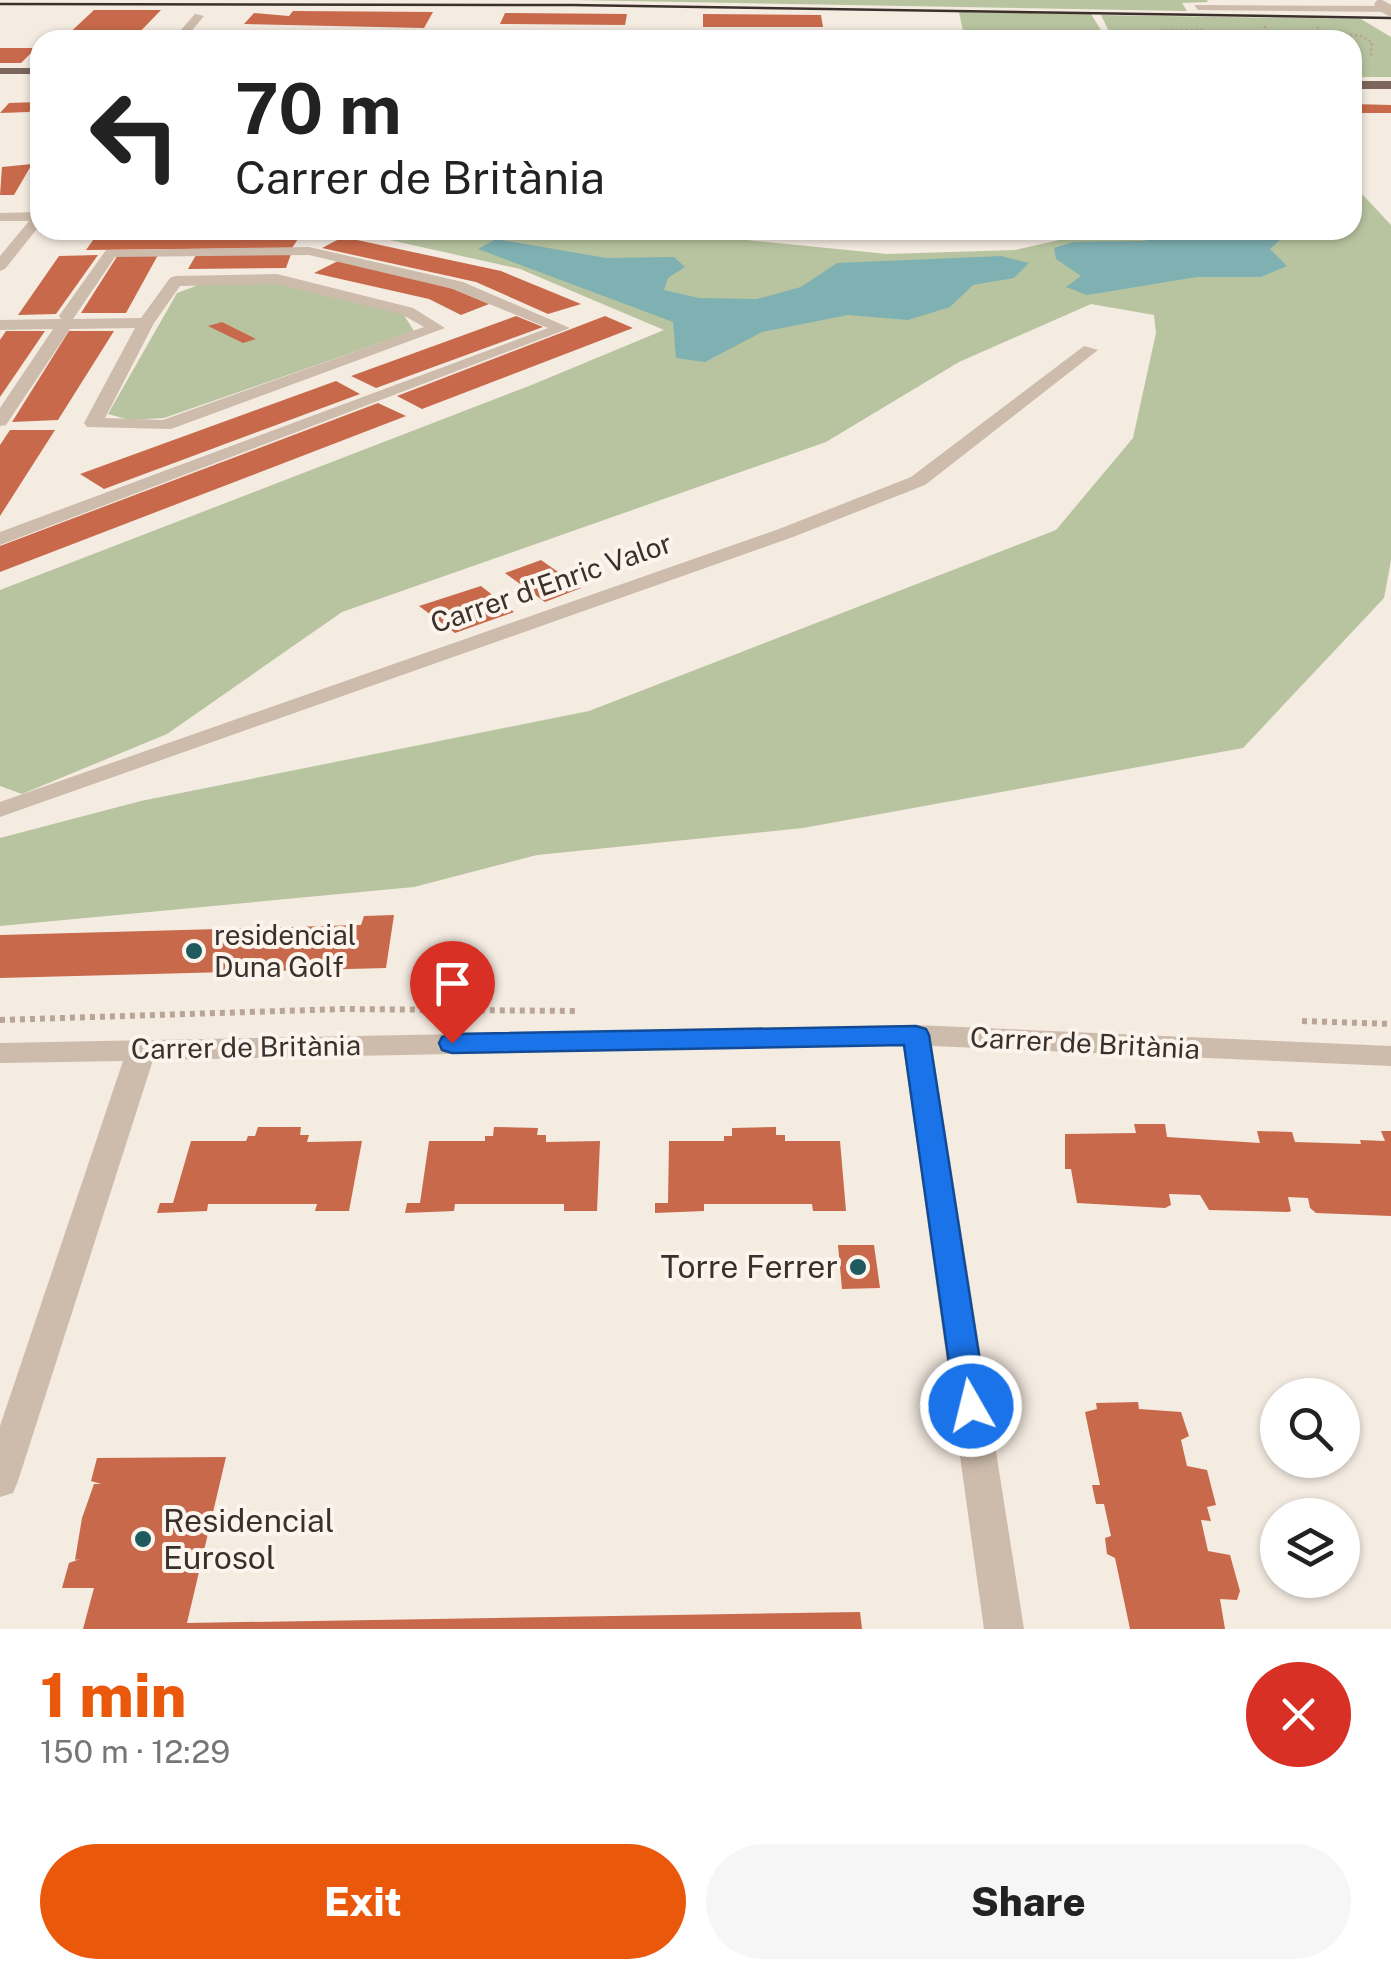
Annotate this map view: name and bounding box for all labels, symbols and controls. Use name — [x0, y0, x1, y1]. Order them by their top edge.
text: 70 m — [235, 67, 402, 150]
icon: left — [70, 70, 200, 200]
text: Carrer de Britània — [235, 151, 605, 204]
street label: Carrer d'Enric Valor — [426, 526, 676, 639]
place label: residencial Duna Golf — [214, 918, 356, 983]
marker: residencial Duna Golf — [183, 940, 205, 962]
pin — [410, 941, 495, 1044]
icon: arrive — [425, 956, 480, 1011]
street label: Carrer de Britània — [969, 1020, 1201, 1065]
street label: Carrer de Britània — [131, 1028, 361, 1065]
place label: Torre Ferrer — [661, 1248, 838, 1285]
marker: Torre Ferrer — [847, 1256, 869, 1278]
position arrow — [919, 1354, 1023, 1458]
map controls — [1260, 1378, 1360, 1598]
button: search — [1260, 1378, 1360, 1478]
button: layers — [1260, 1498, 1360, 1598]
place label: Residencial Eurosol — [163, 1502, 334, 1576]
marker: Residencial Eurosol — [132, 1528, 154, 1550]
text: 1 min — [40, 1660, 187, 1731]
button: close — [1246, 1662, 1351, 1767]
text: 150 m · 12:29 — [40, 1733, 230, 1770]
button: Exit — [40, 1844, 686, 1959]
button: Share — [706, 1844, 1351, 1959]

